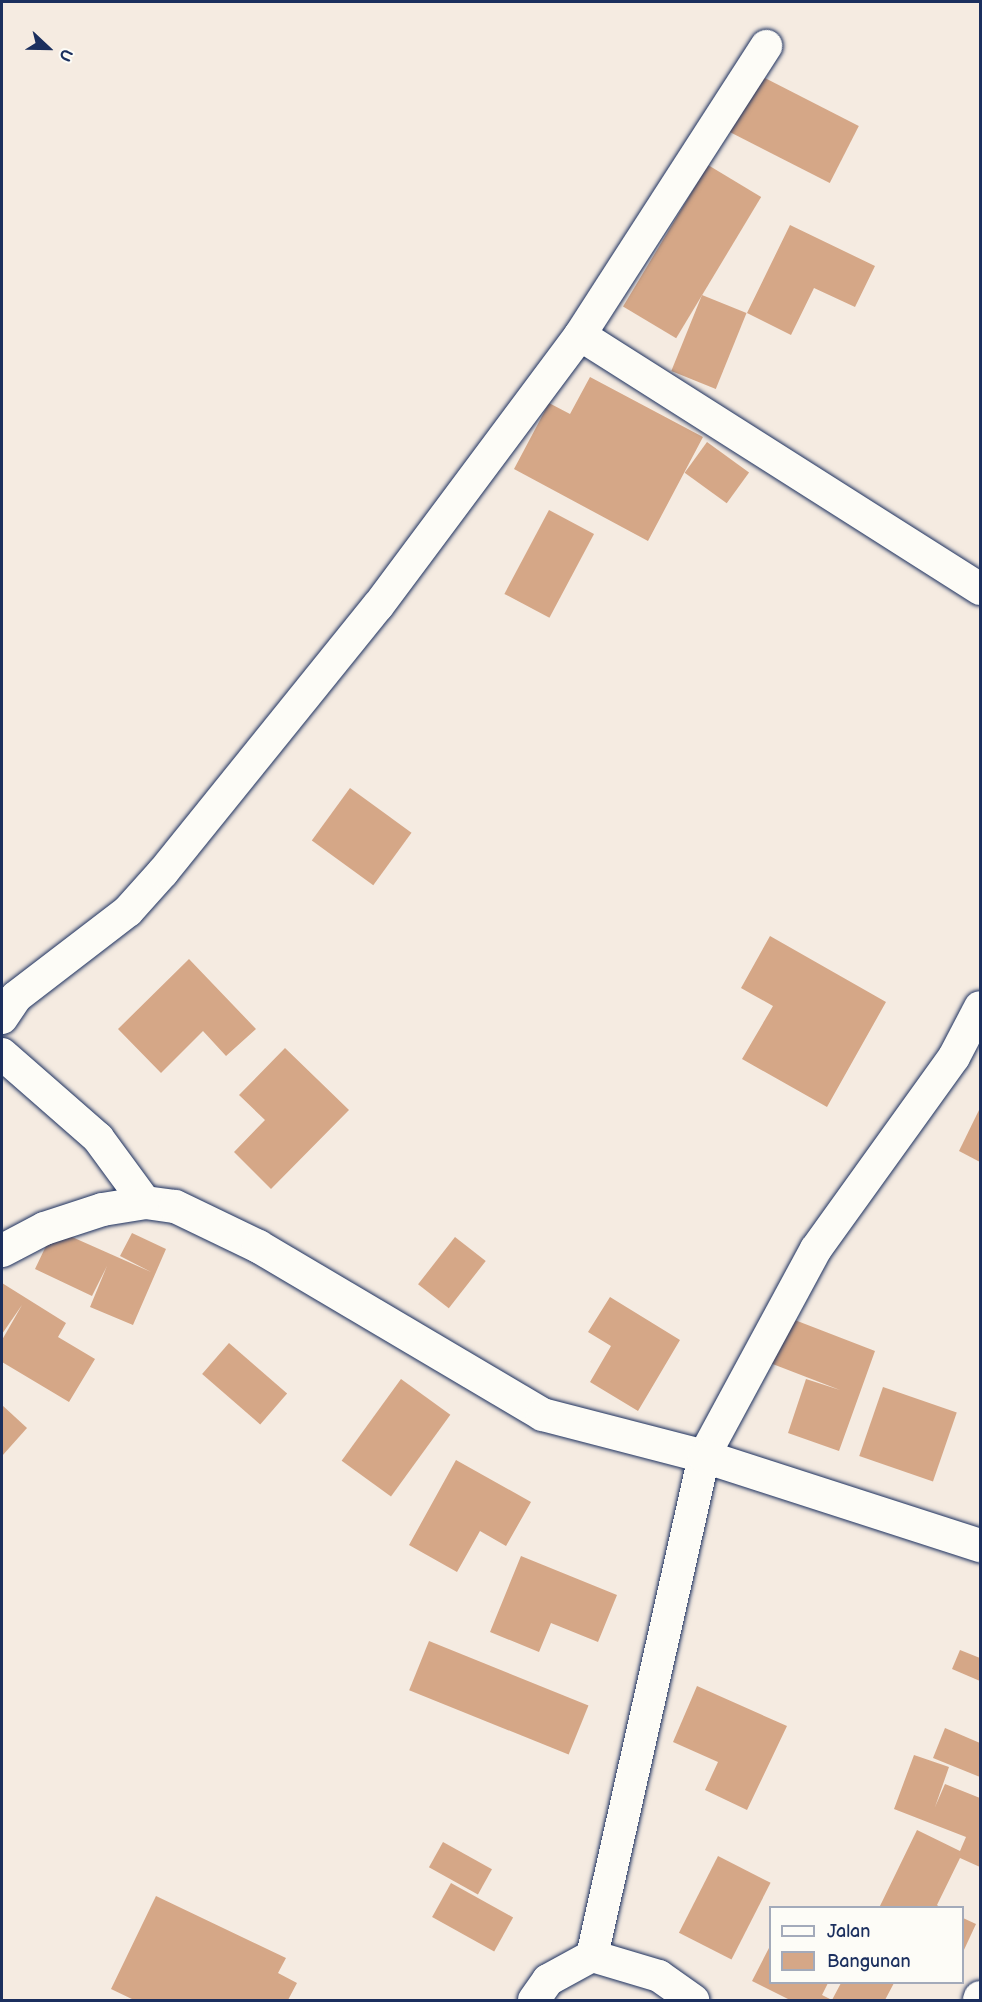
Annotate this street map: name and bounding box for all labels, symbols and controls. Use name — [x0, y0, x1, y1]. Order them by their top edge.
north arrow — [18, 18, 78, 78]
text: U — [54, 46, 76, 64]
legend — [769, 1906, 964, 1984]
text: Jalan — [827, 1921, 870, 1942]
text: Bangunan — [827, 1951, 911, 1972]

